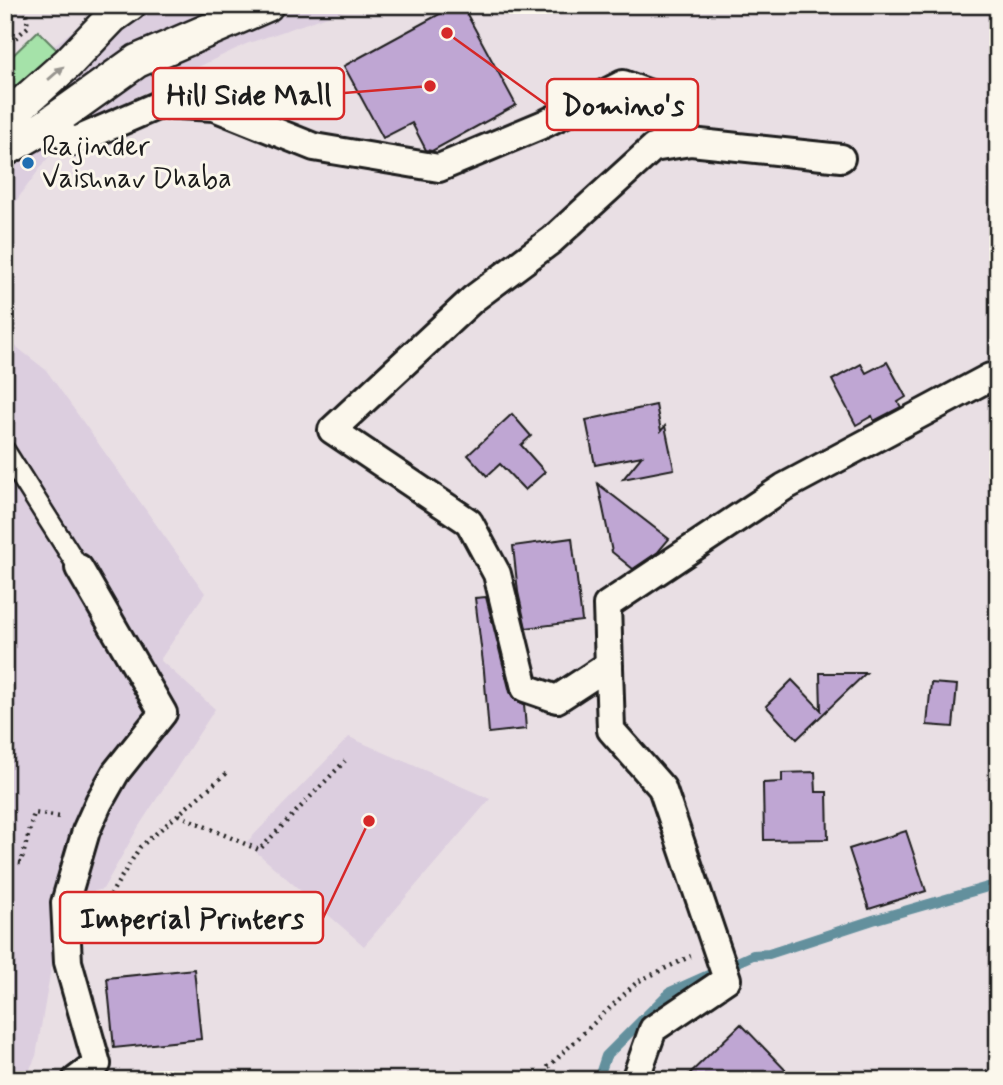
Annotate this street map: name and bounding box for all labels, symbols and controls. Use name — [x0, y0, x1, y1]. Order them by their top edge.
one-way arrow — [48, 66, 65, 82]
callout: Hill Side Mall — [153, 68, 344, 119]
text: Hill Side Mall — [166, 76, 332, 115]
callout: Domino's — [547, 79, 698, 130]
text: Domino's — [561, 87, 685, 126]
place label: Rajinder Vaishnav Dhaba — [42, 129, 232, 198]
marker: Rajinder Vaishnav Dhaba — [20, 155, 36, 171]
callout: Imperial Printers — [60, 892, 323, 943]
text: Imperial Printers — [80, 900, 305, 939]

